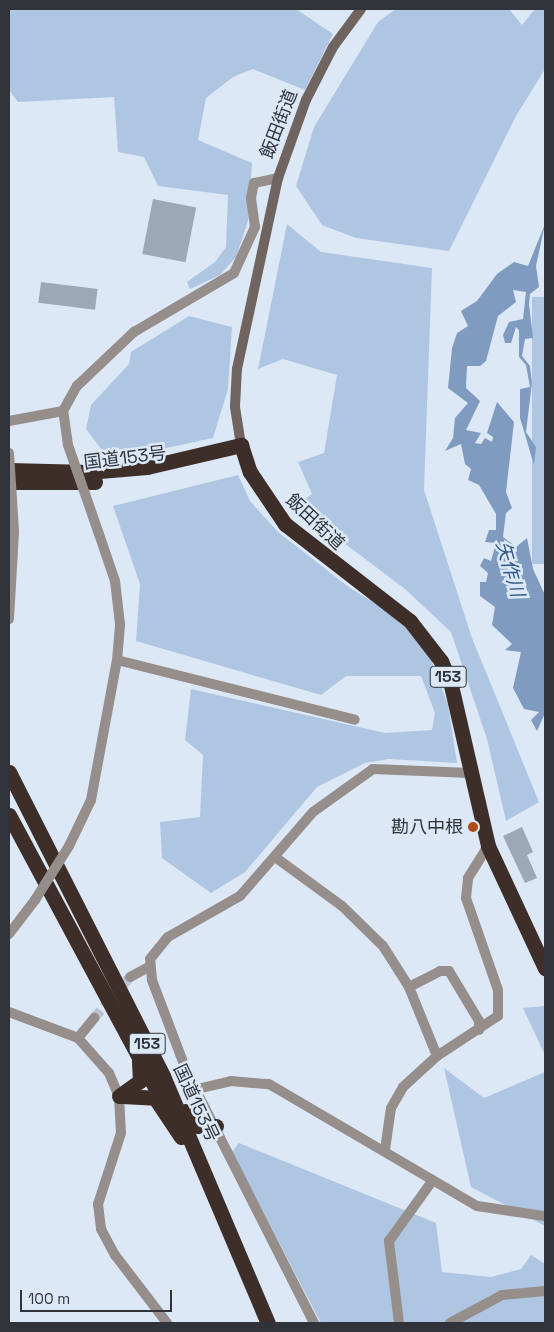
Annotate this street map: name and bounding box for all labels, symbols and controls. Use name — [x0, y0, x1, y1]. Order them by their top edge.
street label: 飯田街道 — [256, 87, 302, 161]
street label: 国道153号 — [82, 442, 168, 474]
street label: 飯田街道 — [281, 490, 349, 554]
water label: 矢作川 — [491, 538, 529, 600]
road number: 153 — [429, 664, 467, 690]
place label: 勘八中根 — [391, 816, 463, 838]
marker: 勘八中根 — [467, 821, 479, 833]
road number: 153 — [128, 1030, 166, 1058]
street label: 国道153号 — [169, 1061, 223, 1145]
scale bar — [22, 1280, 175, 1312]
text: 100 m — [28, 1289, 70, 1308]

